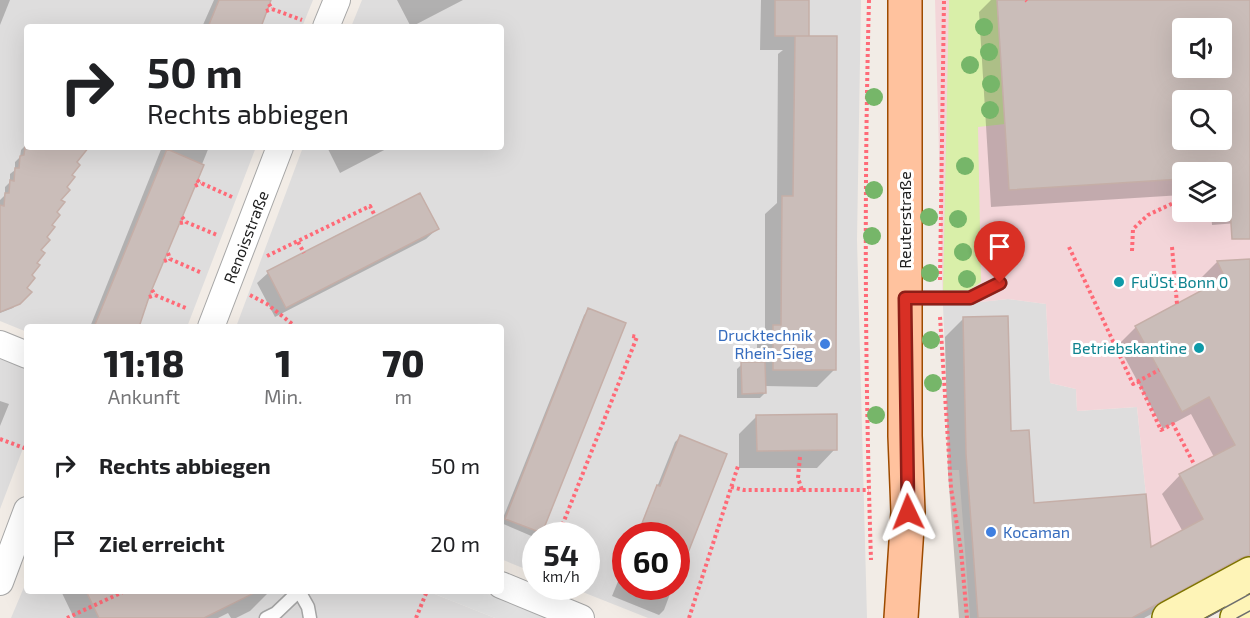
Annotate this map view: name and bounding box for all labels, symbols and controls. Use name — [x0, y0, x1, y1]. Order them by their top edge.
map controls — [1172, 18, 1232, 222]
button: sound — [1172, 18, 1232, 78]
text: 50 m — [147, 46, 243, 96]
icon: right — [48, 48, 126, 126]
button: search — [1172, 90, 1232, 150]
text: Rechts abbiegen — [147, 97, 349, 129]
button: layers — [1172, 162, 1232, 222]
street label: Reuterstraße — [895, 171, 914, 269]
street label: Renoisstraße — [219, 188, 272, 286]
pin — [974, 221, 1025, 283]
icon: arrive — [983, 230, 1016, 263]
place label: FuÜSt Bonn 0 — [1131, 272, 1229, 291]
marker: FuÜSt Bonn 0 — [1112, 275, 1126, 289]
place label: Drucktechnik Rhein-Sieg — [718, 325, 813, 362]
marker: Drucktechnik Rhein-Sieg — [818, 337, 832, 351]
place label: Betriebskantine — [1072, 338, 1187, 357]
text: 11:18 — [103, 341, 185, 384]
text: 1 — [275, 341, 291, 384]
text: 70 — [382, 341, 425, 384]
marker: Betriebskantine — [1192, 341, 1206, 355]
text: Ankunft — [108, 384, 180, 408]
text: Min. — [264, 384, 303, 408]
text: m — [395, 384, 412, 408]
icon: right — [48, 449, 81, 482]
text: Rechts abbiegen — [99, 452, 271, 478]
text: 50 m — [431, 452, 480, 478]
position arrow — [876, 480, 940, 544]
speed limit sign: 60 — [612, 522, 690, 600]
place label: Kocaman — [1003, 522, 1070, 541]
marker: Kocaman — [984, 525, 998, 539]
icon: arrive — [48, 527, 81, 560]
text: Ziel erreicht — [99, 530, 225, 556]
text: 20 m — [430, 530, 480, 556]
text: 54 — [543, 536, 579, 572]
text: km/h — [542, 567, 580, 585]

